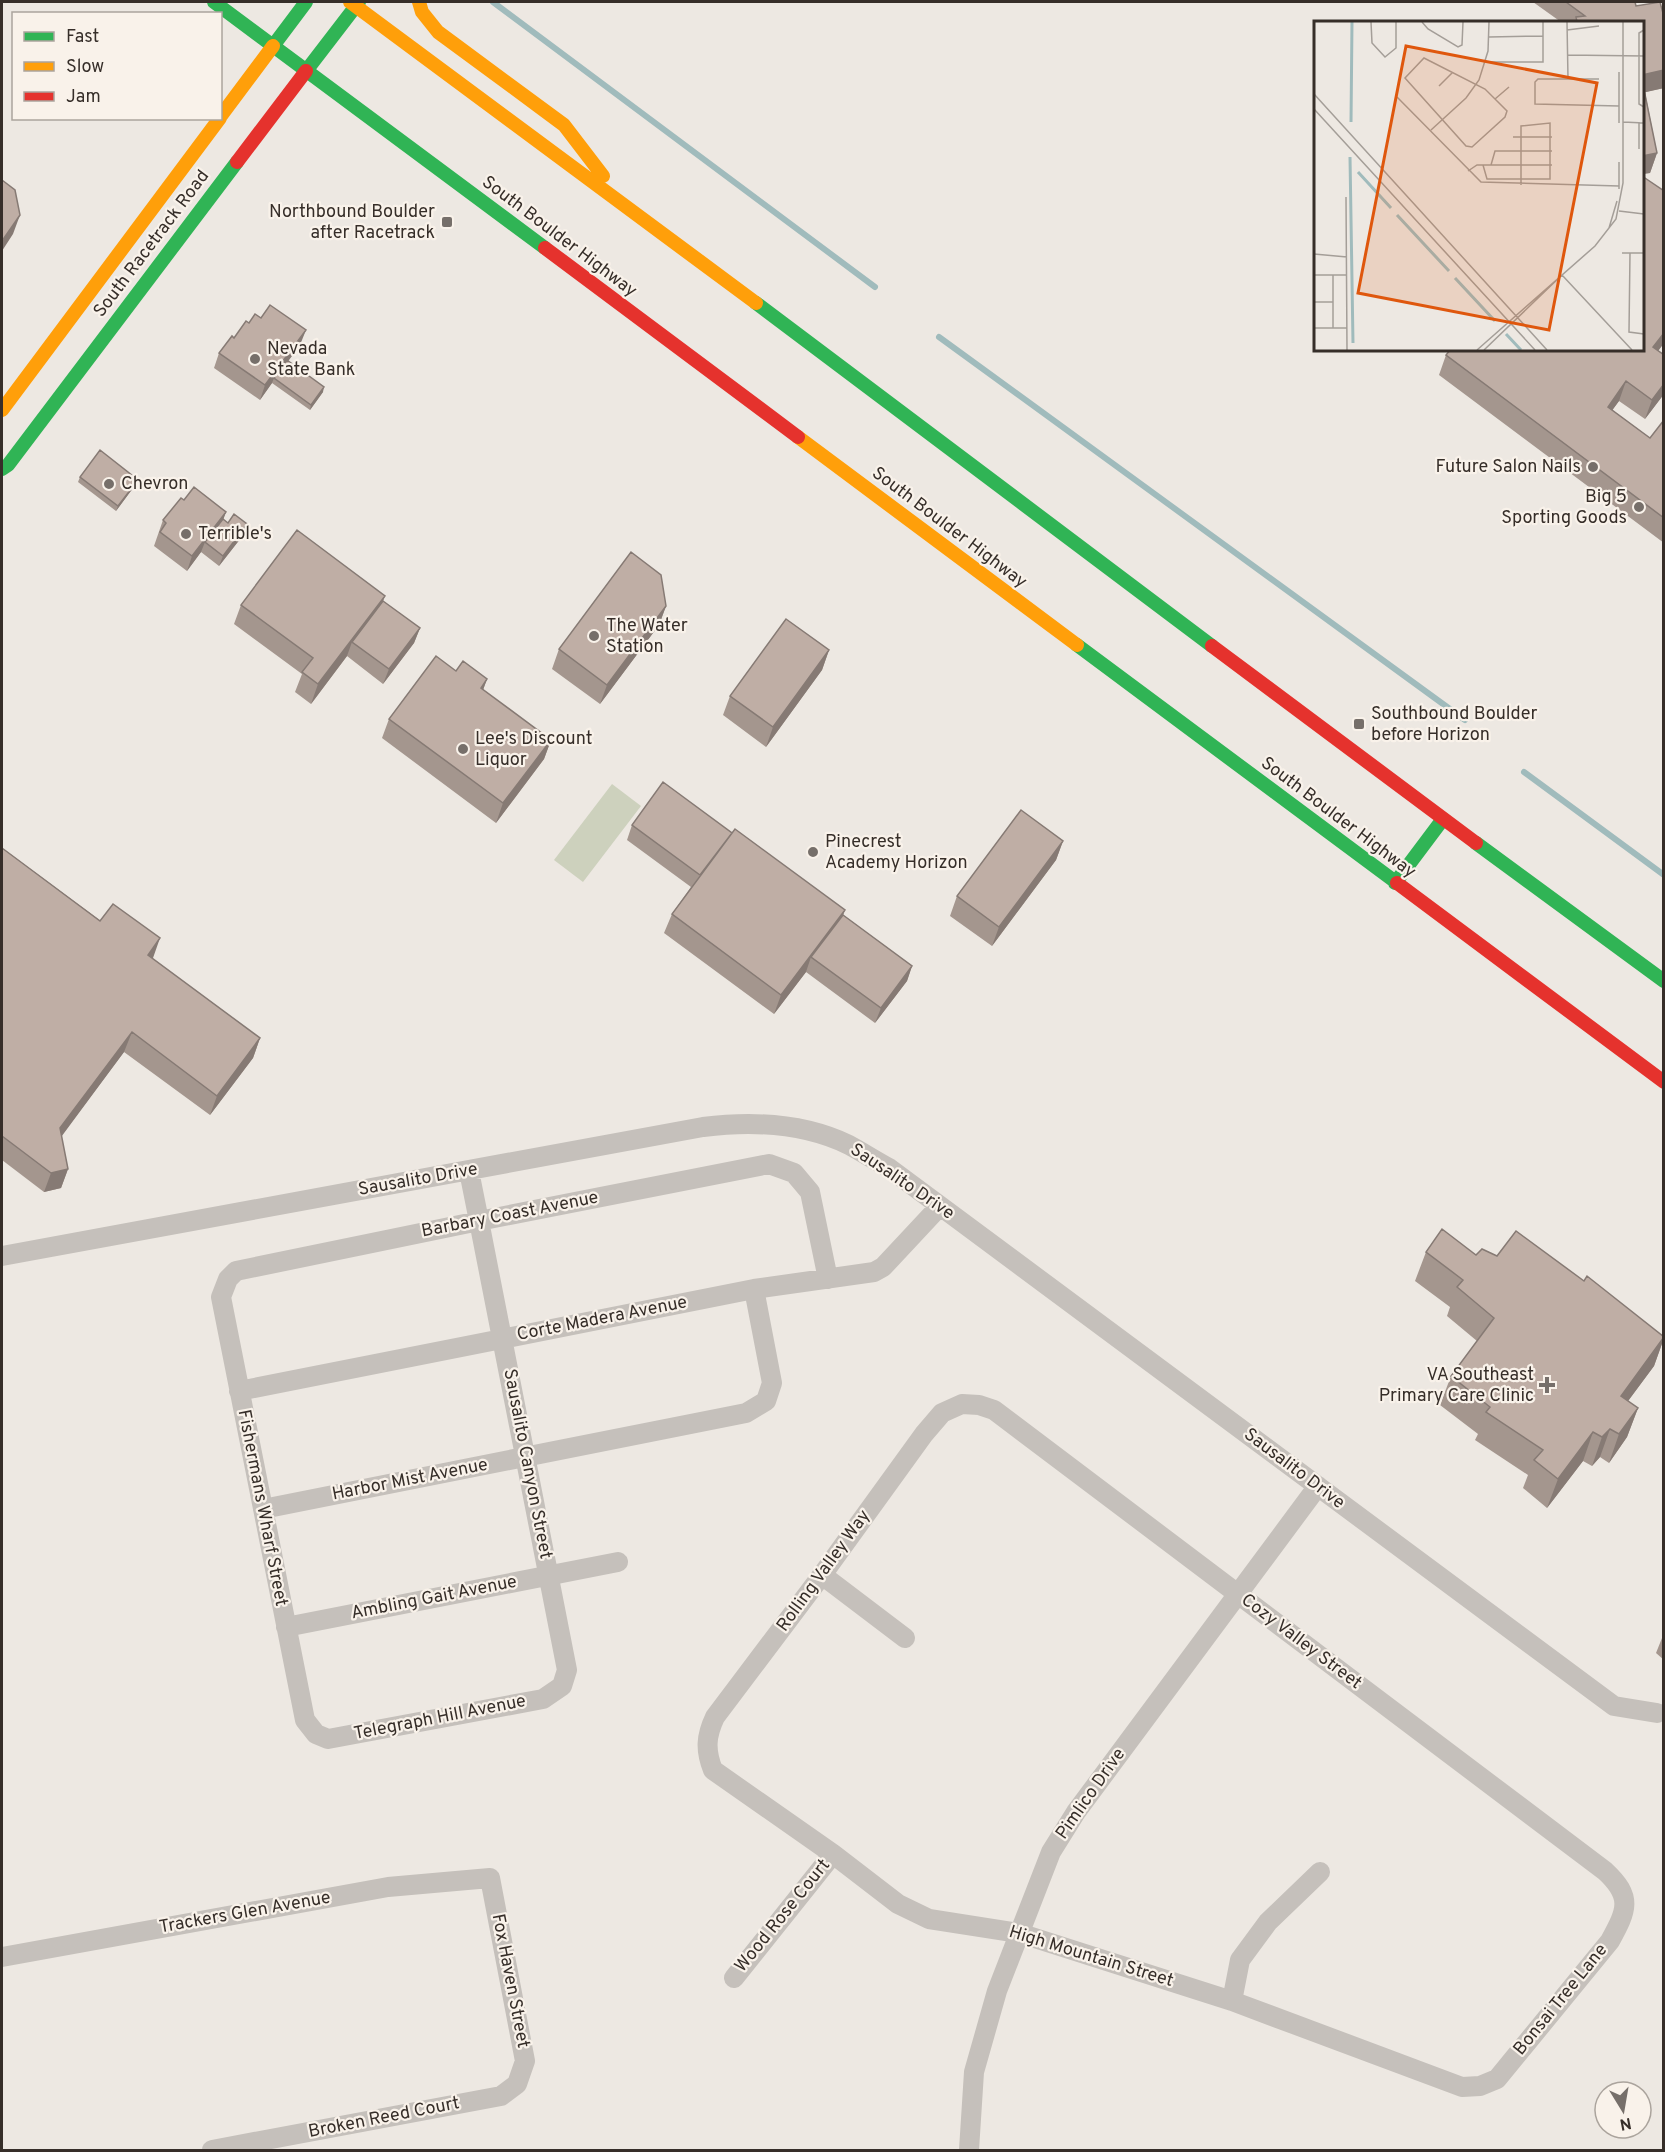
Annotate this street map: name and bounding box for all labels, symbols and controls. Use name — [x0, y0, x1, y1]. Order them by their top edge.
legend — [12, 12, 222, 120]
inset map — [1314, 21, 1644, 351]
text: Fast — [66, 26, 99, 49]
text: Slow — [66, 56, 104, 79]
text: Jam — [66, 86, 101, 109]
street label: South Racetrack Road — [89, 166, 215, 322]
street label: South Boulder Highway — [477, 171, 641, 303]
place label: Northbound Boulder after Racetrack — [269, 201, 435, 245]
marker: Northbound Boulder after Racetrack — [440, 215, 454, 229]
place label: Nevada State Bank — [267, 338, 355, 382]
marker: Nevada State Bank — [248, 352, 262, 366]
place label: Future Salon Nails — [1436, 456, 1581, 479]
marker: Future Salon Nails — [1586, 460, 1600, 474]
street label: South Boulder Highway — [867, 462, 1031, 594]
place label: Chevron — [121, 473, 188, 496]
marker: Chevron — [102, 477, 116, 491]
place label: Big 5 Sporting Goods — [1501, 486, 1627, 530]
marker: Big 5 Sporting Goods — [1632, 500, 1646, 514]
place label: Terrible's — [198, 523, 272, 546]
marker: Terrible's — [179, 527, 193, 541]
place label: The Water Station — [606, 615, 688, 659]
marker: The Water Station — [587, 629, 601, 643]
place label: Southbound Boulder before Horizon — [1371, 703, 1538, 747]
marker: Southbound Boulder before Horizon — [1352, 717, 1366, 731]
place label: Lee's Discount Liquor — [475, 728, 593, 772]
marker: Lee's Discount Liquor — [456, 742, 470, 756]
street label: South Boulder Highway — [1256, 752, 1420, 884]
place label: Pinecrest Academy Horizon — [825, 831, 968, 875]
marker: Pinecrest Academy Horizon — [806, 845, 820, 859]
street label: Sausalito Drive — [845, 1139, 959, 1225]
street label: Sausalito Drive — [356, 1158, 480, 1202]
street label: Barbary Coast Avenue — [420, 1187, 600, 1243]
street label: Corte Madera Avenue — [515, 1291, 689, 1347]
place label: VA Southeast Primary Care Clinic — [1379, 1364, 1534, 1408]
street label: Sausalito Canyon Street — [497, 1367, 557, 1561]
marker: VA Southeast Primary Care Clinic — [1538, 1376, 1556, 1394]
street label: Fishermans Wharf Street — [232, 1408, 292, 1608]
street label: Sausalito Drive — [1239, 1423, 1349, 1515]
street label: Harbor Mist Avenue — [330, 1454, 490, 1506]
street label: Rolling Valley Way — [772, 1505, 876, 1637]
street label: Ambling Gait Avenue — [349, 1571, 519, 1625]
street label: Cozy Valley Street — [1236, 1589, 1366, 1695]
street label: Telegraph Hill Avenue — [352, 1690, 528, 1746]
street label: Pimlico Drive — [1051, 1744, 1131, 1844]
street label: Wood Rose Court — [730, 1855, 836, 1977]
street label: Trackers Glen Avenue — [158, 1887, 332, 1939]
street label: Fox Haven Street — [486, 1912, 534, 2050]
street label: High Mountain Street — [1006, 1921, 1176, 1993]
street label: Bonsai Tree Lane — [1509, 1939, 1613, 2061]
north arrow — [1593, 2080, 1653, 2140]
street label: Broken Reed Court — [306, 2092, 462, 2144]
text: N — [1618, 2112, 1633, 2134]

